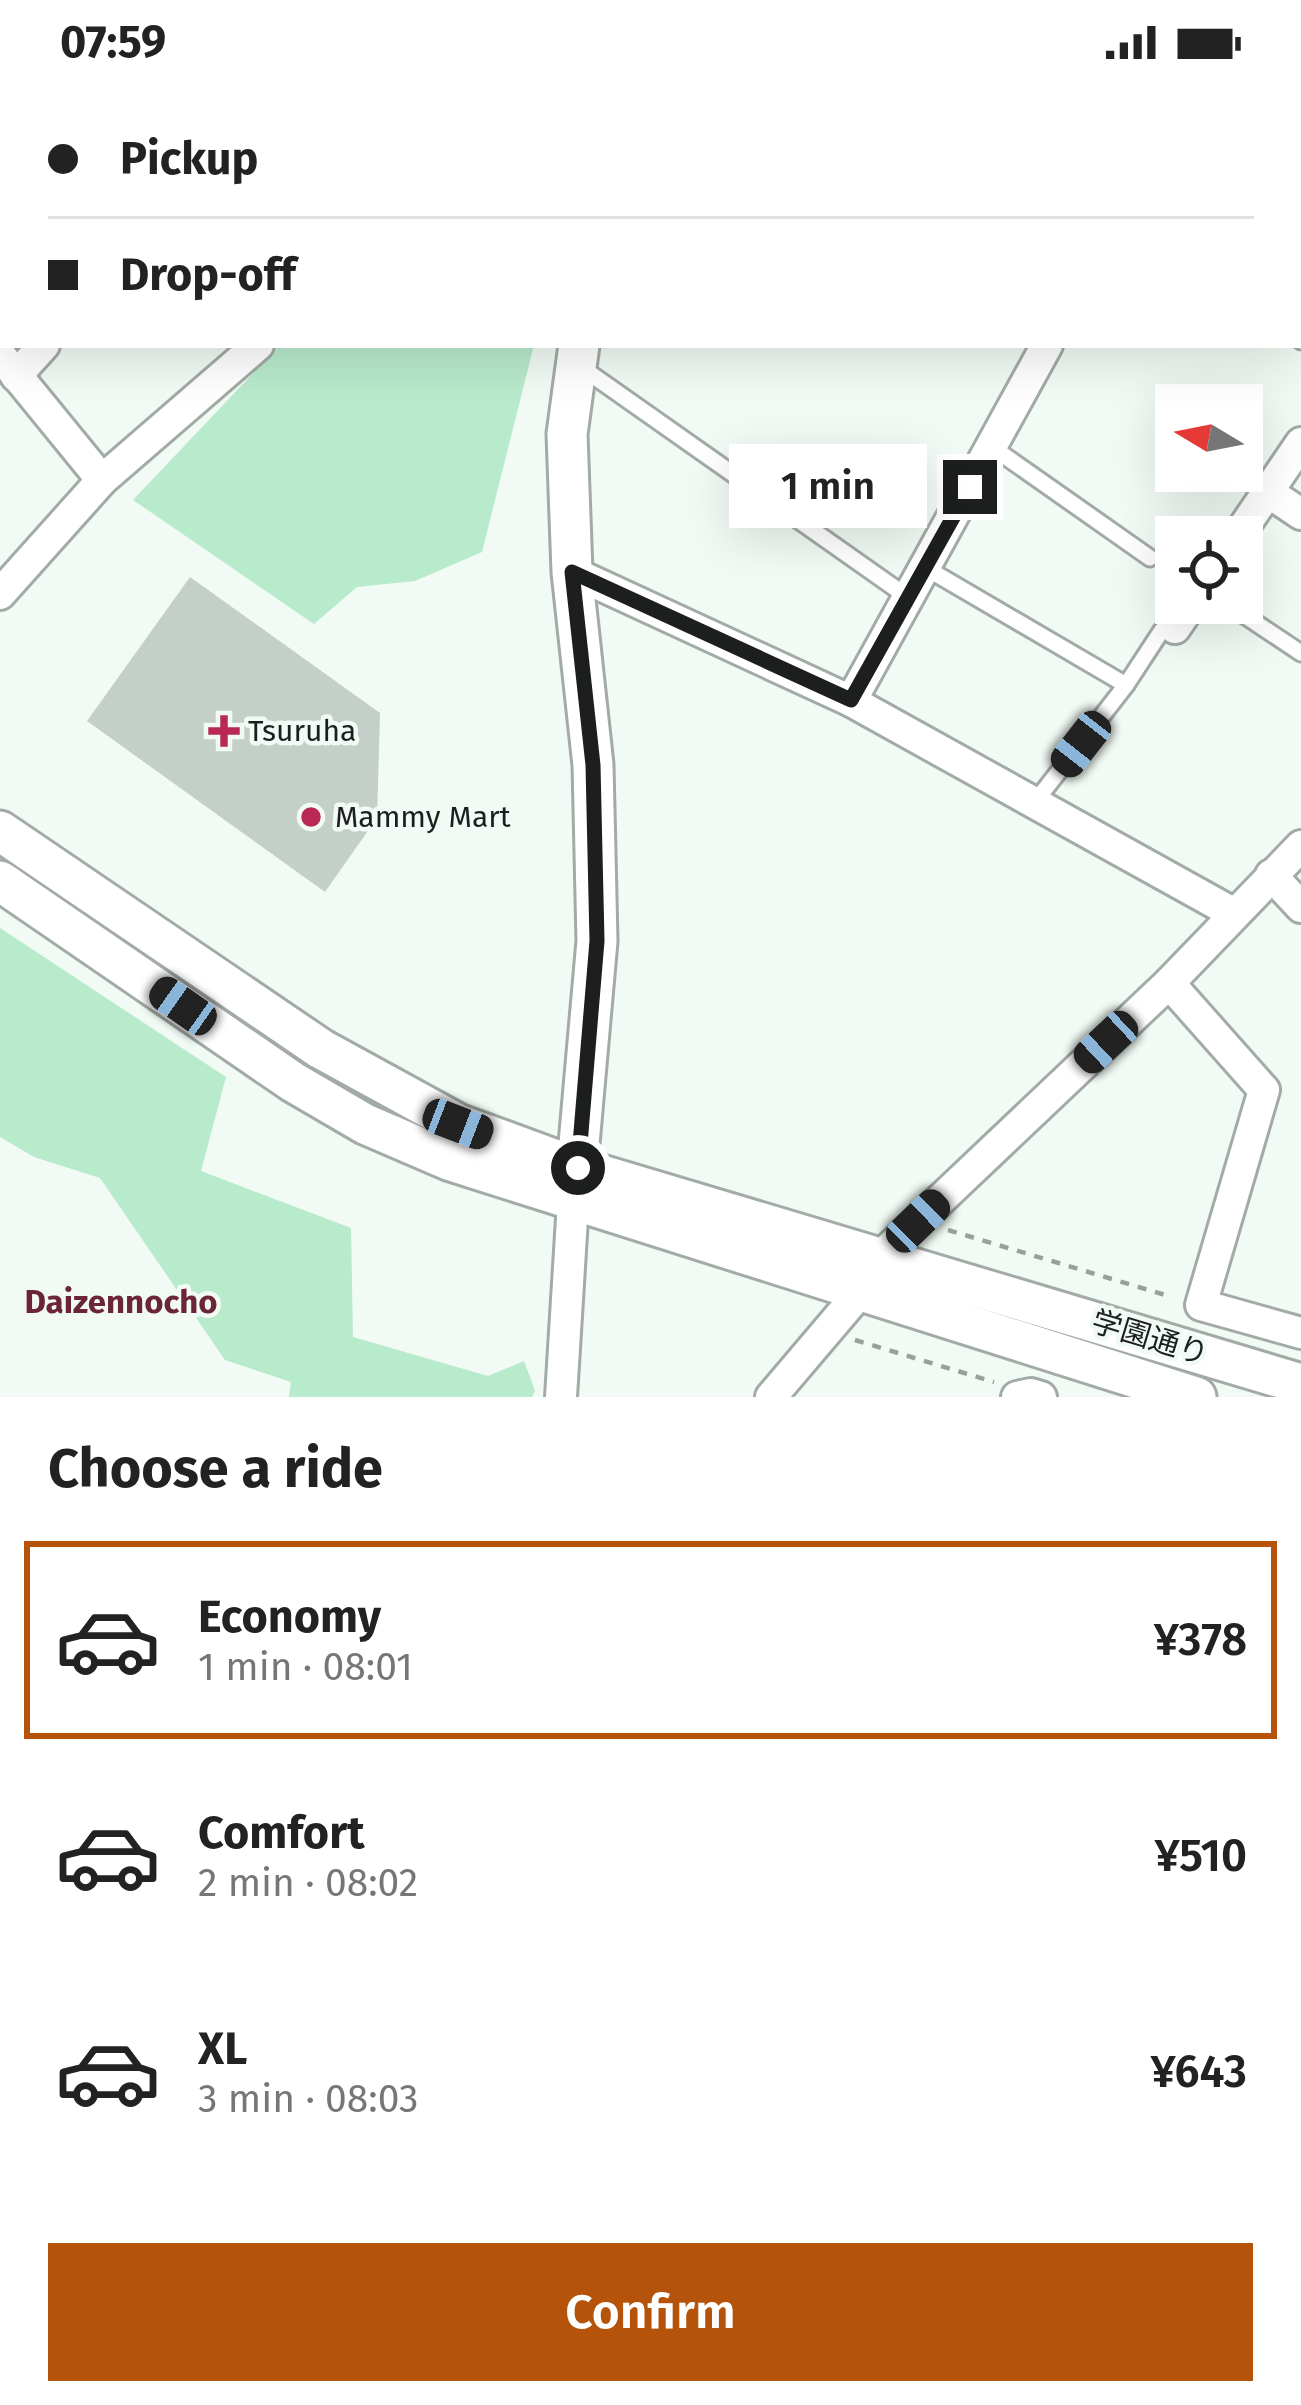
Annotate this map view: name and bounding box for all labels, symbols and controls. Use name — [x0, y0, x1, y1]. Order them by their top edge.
text: 07:59 — [60, 15, 166, 69]
text: Pickup — [120, 132, 258, 186]
text: Drop-off — [120, 248, 296, 302]
north arrow — [1155, 384, 1263, 492]
map controls — [1155, 384, 1263, 624]
callout: 1 min — [730, 445, 928, 529]
route end — [943, 460, 997, 514]
text: 1 min — [781, 463, 875, 509]
button: locate — [1155, 516, 1263, 624]
car — [1045, 705, 1117, 783]
place label: Tsuruha — [248, 713, 356, 749]
marker: Tsuruha — [211, 718, 237, 744]
place label: Mammy Mart — [335, 799, 511, 835]
marker: Mammy Mart — [298, 804, 324, 830]
car — [143, 971, 223, 1041]
car — [1067, 1004, 1145, 1080]
car — [418, 1094, 498, 1154]
route start — [551, 1141, 605, 1195]
car — [880, 1183, 956, 1259]
district label: Daizennocho — [24, 1282, 218, 1322]
street label: 学園通り — [1087, 1303, 1213, 1373]
text: Choose a ride — [48, 1437, 383, 1501]
icon: car — [54, 1586, 162, 1694]
text: Economy — [198, 1590, 381, 1644]
text: ¥378 — [1154, 1613, 1247, 1667]
text: 1 min · 08:01 — [198, 1644, 413, 1690]
icon: car — [54, 1802, 162, 1910]
text: Comfort — [198, 1806, 365, 1860]
text: ¥510 — [1154, 1829, 1247, 1883]
text: 2 min · 08:02 — [198, 1860, 418, 1906]
icon: car — [54, 2018, 162, 2126]
text: XL — [198, 2022, 247, 2076]
text: ¥643 — [1151, 2045, 1247, 2099]
text: 3 min · 08:03 — [198, 2076, 419, 2122]
button: Confirm — [48, 2243, 1253, 2381]

